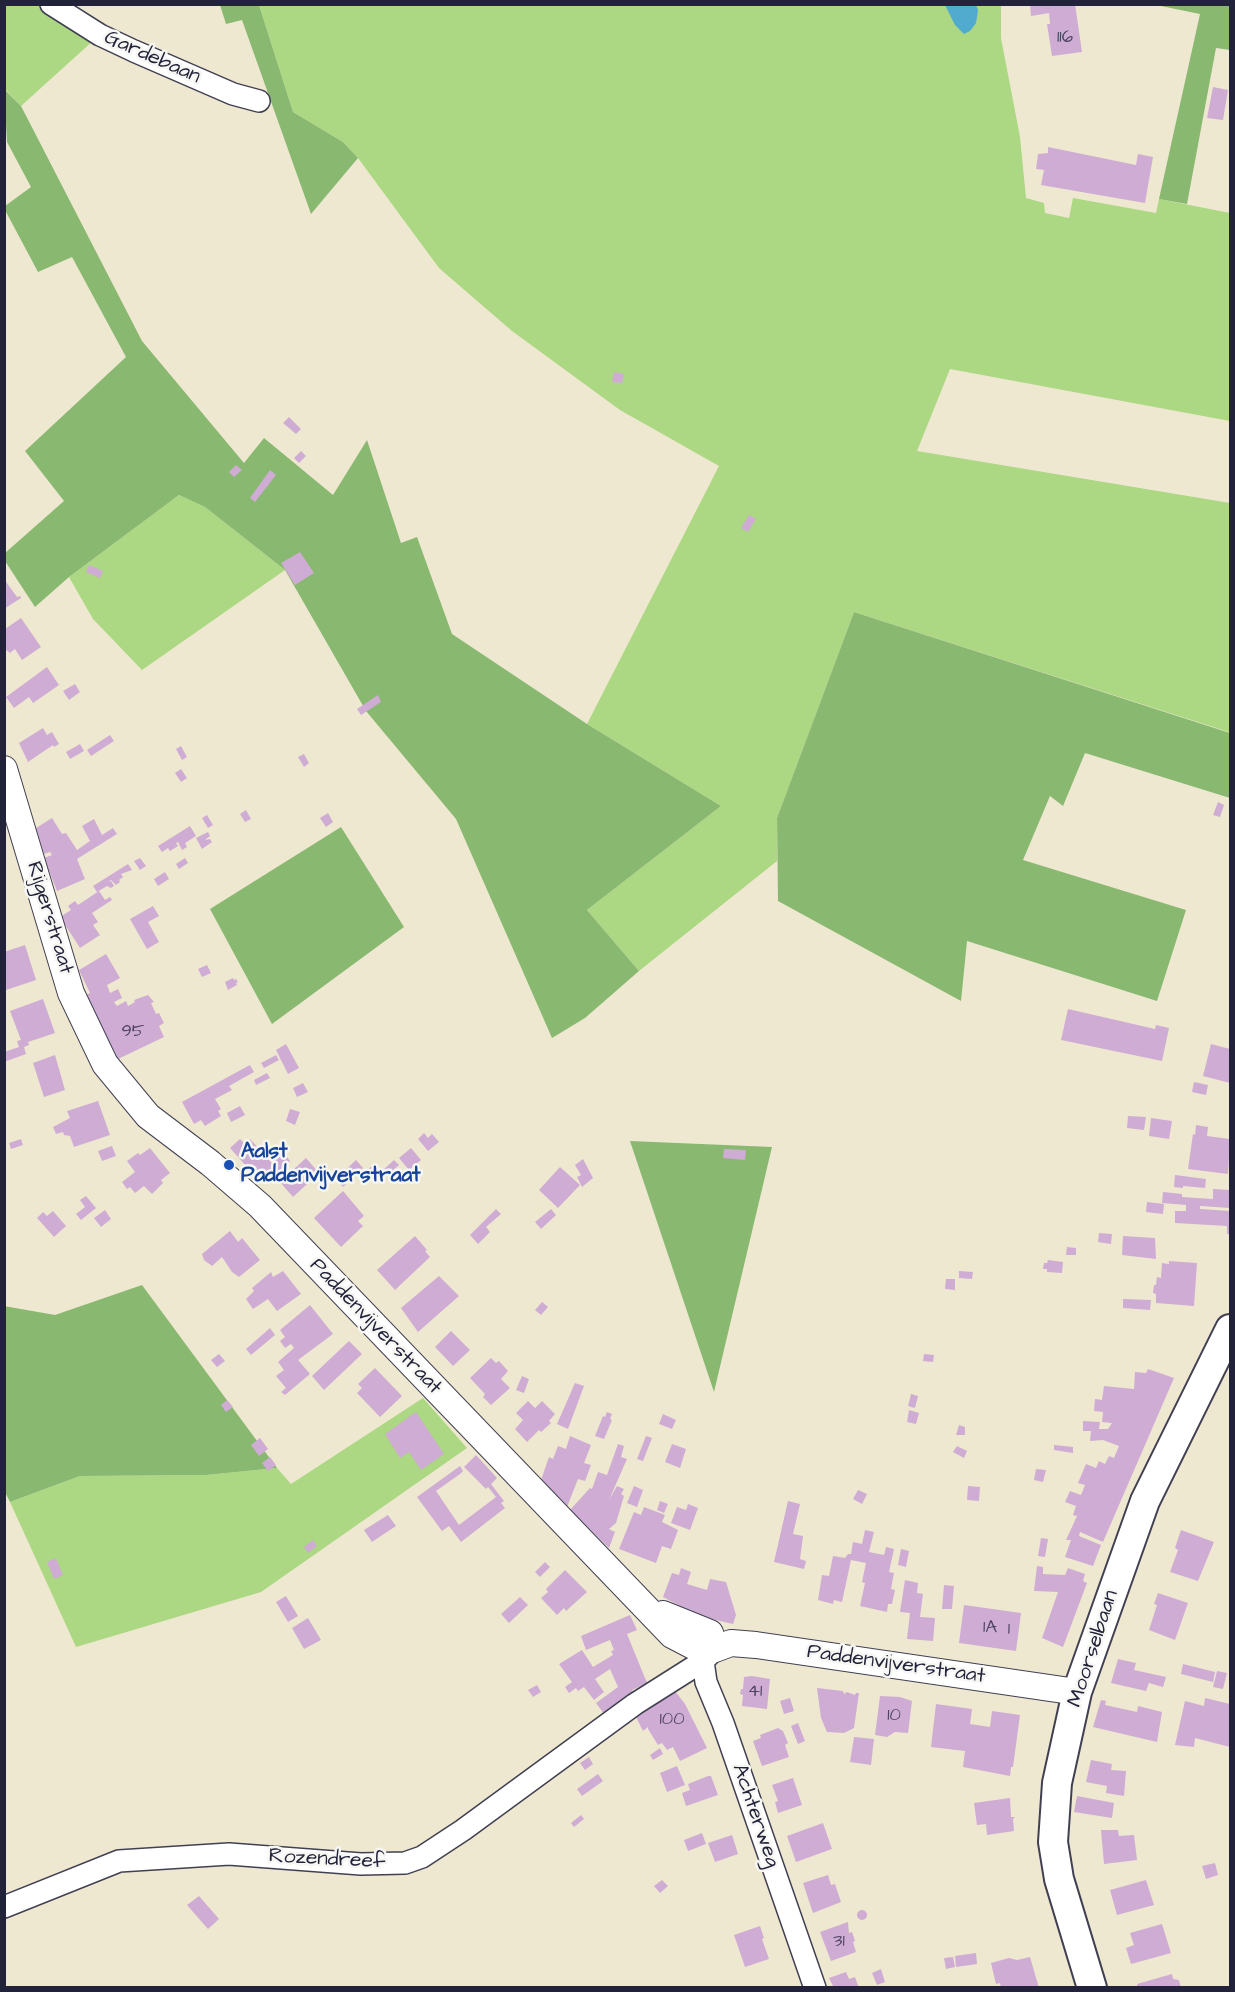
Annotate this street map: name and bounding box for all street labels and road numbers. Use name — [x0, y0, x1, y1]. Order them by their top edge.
street label: Gardebaan — [100, 26, 204, 90]
street label: Rijgerstraat — [20, 859, 78, 977]
street label: Paddenvijverstraat — [304, 1254, 446, 1400]
street label: Moorselbaan — [1063, 1587, 1125, 1711]
street label: Paddenvijverstraat — [805, 1640, 987, 1690]
street label: Achterweg — [726, 1761, 784, 1871]
street label: Rozendreef — [268, 1844, 386, 1876]

